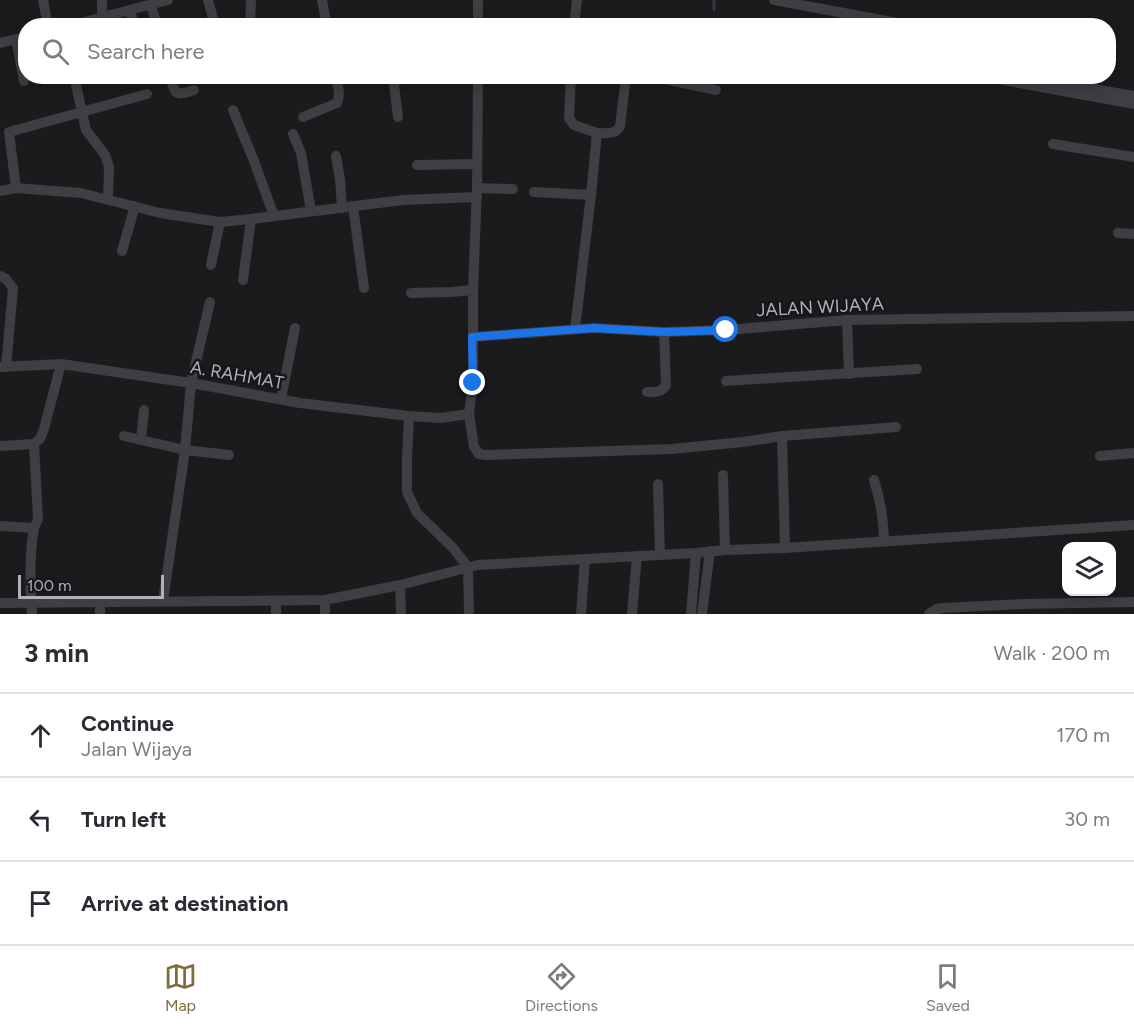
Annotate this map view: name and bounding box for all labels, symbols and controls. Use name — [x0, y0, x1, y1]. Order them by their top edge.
search box — [18, 18, 1116, 84]
icon: search — [39, 35, 72, 68]
text: Search here — [87, 38, 205, 65]
street label: JALAN WIJAYA — [756, 293, 884, 321]
route start — [712, 316, 738, 342]
street label: A. RAHMAT — [189, 356, 285, 394]
route end — [459, 369, 485, 395]
map controls — [1062, 542, 1116, 596]
button: layers — [1062, 542, 1116, 596]
scale bar — [18, 572, 164, 600]
text: 100 m — [27, 576, 72, 595]
text: 3 min — [24, 637, 89, 669]
text: Walk · 200 m — [994, 641, 1110, 665]
text: Continue — [81, 710, 174, 737]
icon: ahead — [24, 719, 57, 752]
text: 170 m — [1056, 723, 1110, 747]
text: Jalan Wijaya — [81, 737, 192, 761]
icon: left — [24, 803, 57, 836]
text: Turn left — [81, 806, 167, 833]
text: 30 m — [1064, 807, 1110, 831]
icon: arrive — [24, 887, 57, 920]
text: Arrive at destination — [81, 890, 289, 917]
tab: Map — [164, 960, 197, 1015]
tab: Directions — [525, 960, 598, 1015]
tab: Saved — [926, 960, 970, 1015]

